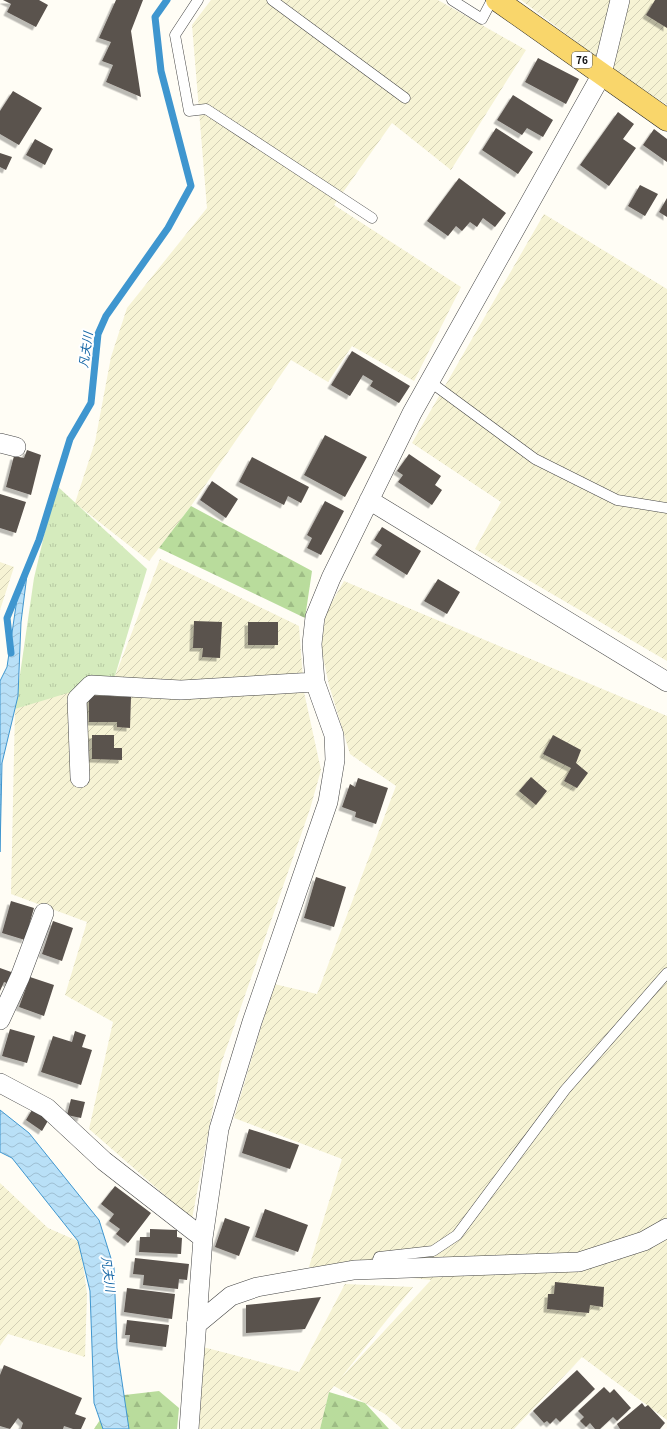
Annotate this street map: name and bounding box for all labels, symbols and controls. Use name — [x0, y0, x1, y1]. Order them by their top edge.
road number: 76 — [572, 52, 592, 68]
water label: 凡夫川 — [74, 329, 96, 369]
water label: 凡夫川 — [99, 1255, 121, 1295]

